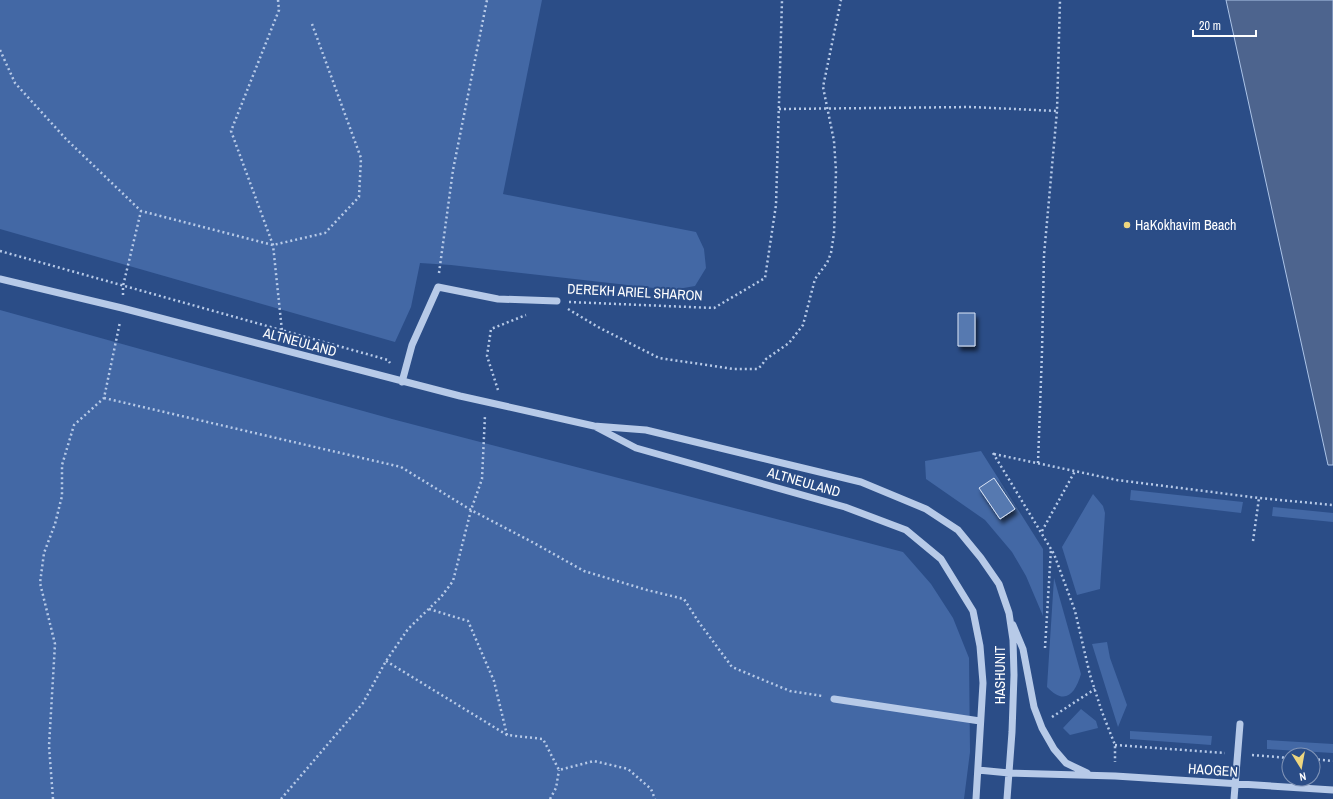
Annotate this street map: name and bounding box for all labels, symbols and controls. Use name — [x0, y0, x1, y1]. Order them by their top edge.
scale bar — [1193, 12, 1256, 38]
text: 20 m — [1199, 18, 1221, 34]
place label: HaKokhavim Beach — [1135, 216, 1236, 234]
marker: HaKokhavim Beach — [1122, 220, 1132, 230]
street label: DEREKH ARIEL SHARON — [567, 279, 703, 305]
street label: ALTNEULAND — [260, 323, 339, 360]
street label: ALTNEULAND — [764, 463, 843, 501]
street label: HASHUNIT — [991, 646, 1009, 704]
north arrow — [1281, 747, 1321, 787]
street label: HAOGEN — [1188, 759, 1238, 781]
text: N — [1298, 769, 1307, 784]

